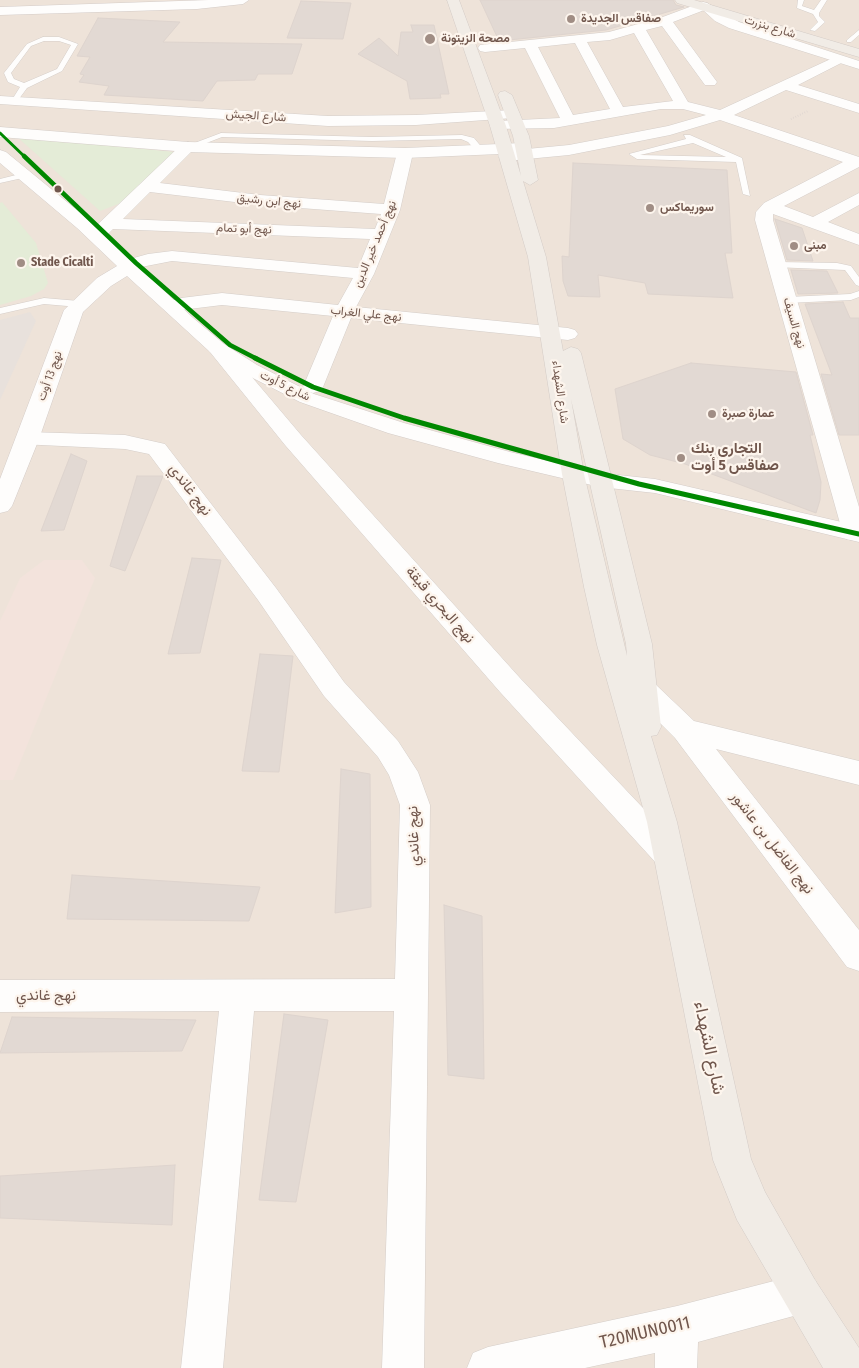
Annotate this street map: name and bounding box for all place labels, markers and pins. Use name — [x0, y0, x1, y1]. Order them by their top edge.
place label: صفاقس الجديدة — [581, 12, 661, 26]
marker: صفاقس الجديدة — [565, 13, 577, 25]
marker: مصحة الزيتونة — [423, 32, 437, 46]
place label: مصحة الزيتونة — [441, 32, 510, 46]
unlabelled marker — [53, 184, 63, 194]
place label: سوريماكس — [660, 201, 714, 215]
marker: سوريماكس — [644, 202, 656, 214]
place label: مبنى — [804, 239, 827, 253]
marker: مبنى — [788, 240, 800, 252]
place label: Stade Cicalti — [31, 256, 93, 270]
marker: Stade Cicalti — [15, 257, 27, 269]
place label: عمارة صبرة — [722, 407, 774, 421]
marker: عمارة صبرة — [706, 408, 718, 420]
place label: التجاري بنك صفاقس 5 أوت — [691, 440, 779, 475]
marker: التجاري بنك صفاقس 5 أوت — [675, 452, 687, 464]

